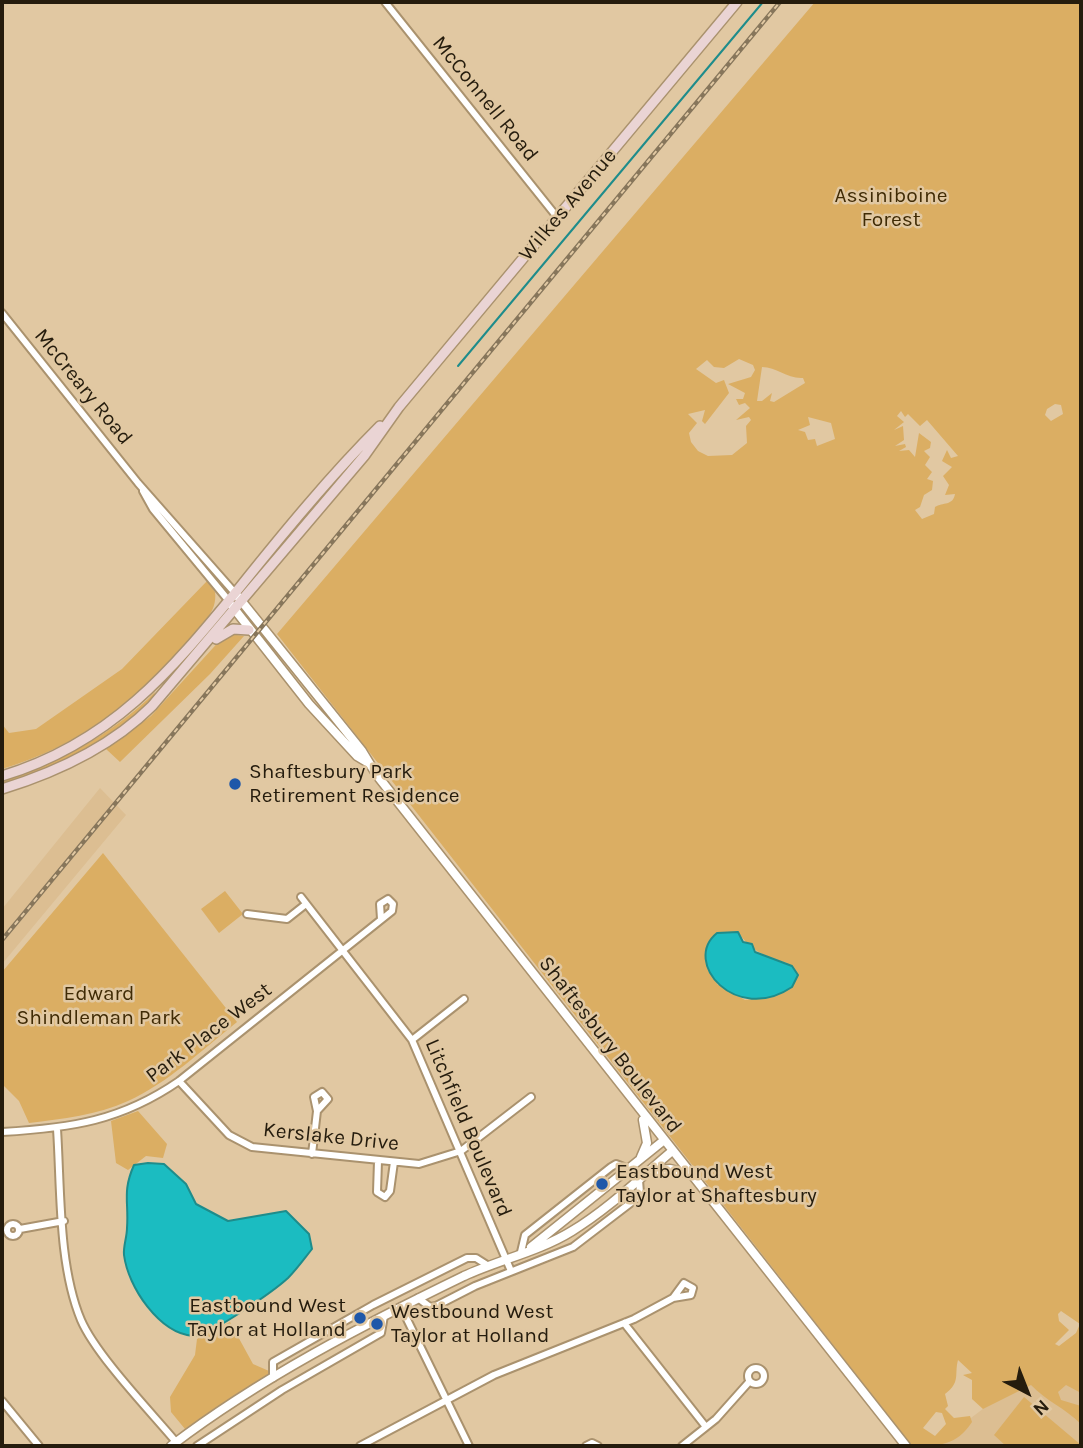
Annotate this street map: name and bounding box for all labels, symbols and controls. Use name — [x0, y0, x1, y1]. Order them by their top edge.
street label: McConnell Road — [427, 31, 543, 167]
street label: Wilkes Avenue — [514, 144, 622, 266]
park label: Assiniboine Forest — [835, 183, 947, 233]
street label: McCreary Road — [28, 324, 138, 450]
place label: Shaftesbury Park Retirement Residence — [249, 759, 460, 809]
marker: Shaftesbury Park Retirement Residence — [227, 776, 243, 792]
street label: Shaftesbury Boulevard — [533, 952, 687, 1138]
street label: Park Place West — [141, 977, 277, 1089]
park label: Edward Shindleman Park — [17, 981, 181, 1031]
street label: Litchfield Boulevard — [419, 1035, 517, 1221]
street label: Kerslake Drive — [262, 1117, 400, 1157]
place label: Eastbound West Taylor at Shaftesbury — [616, 1159, 817, 1209]
marker: Eastbound West Taylor at Shaftesbury — [594, 1176, 610, 1192]
place label: Eastbound West Taylor at Holland — [188, 1293, 346, 1343]
place label: Westbound West Taylor at Holland — [391, 1299, 553, 1349]
marker: Eastbound West Taylor at Holland — [352, 1310, 368, 1326]
marker: Westbound West Taylor at Holland — [369, 1316, 385, 1332]
north arrow — [992, 1357, 1062, 1427]
text: N — [1029, 1395, 1053, 1420]

